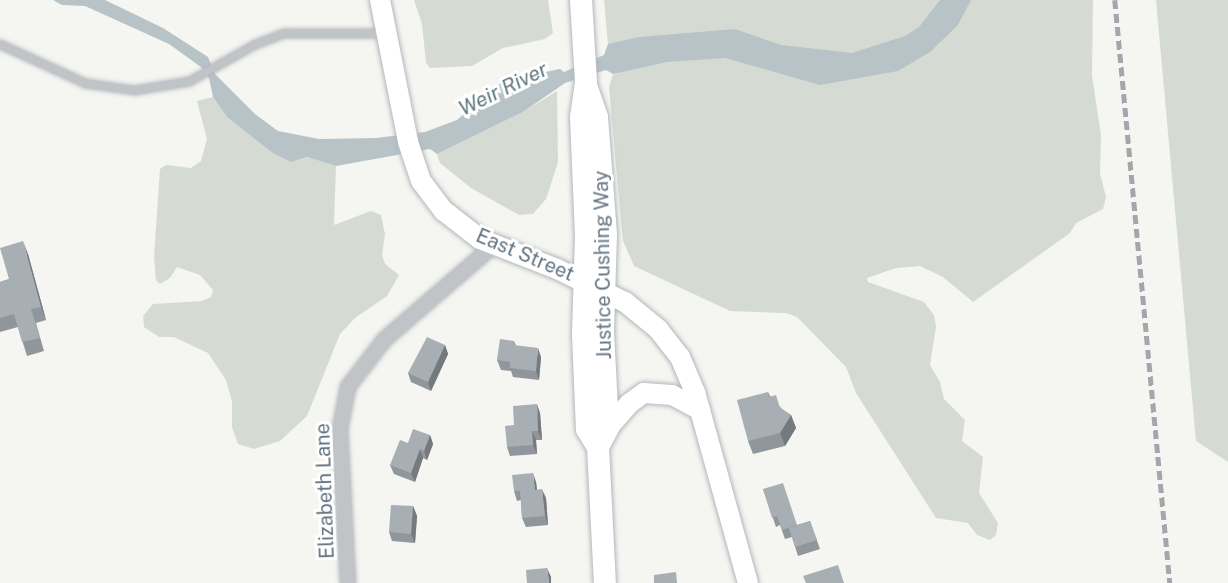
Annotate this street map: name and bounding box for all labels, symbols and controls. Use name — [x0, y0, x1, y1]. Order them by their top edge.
water label: Weir River — [454, 57, 552, 121]
street label: Justice Cushing Way — [589, 170, 617, 360]
street label: East Street — [472, 224, 578, 286]
street label: Elizabeth Lane — [311, 423, 339, 559]

